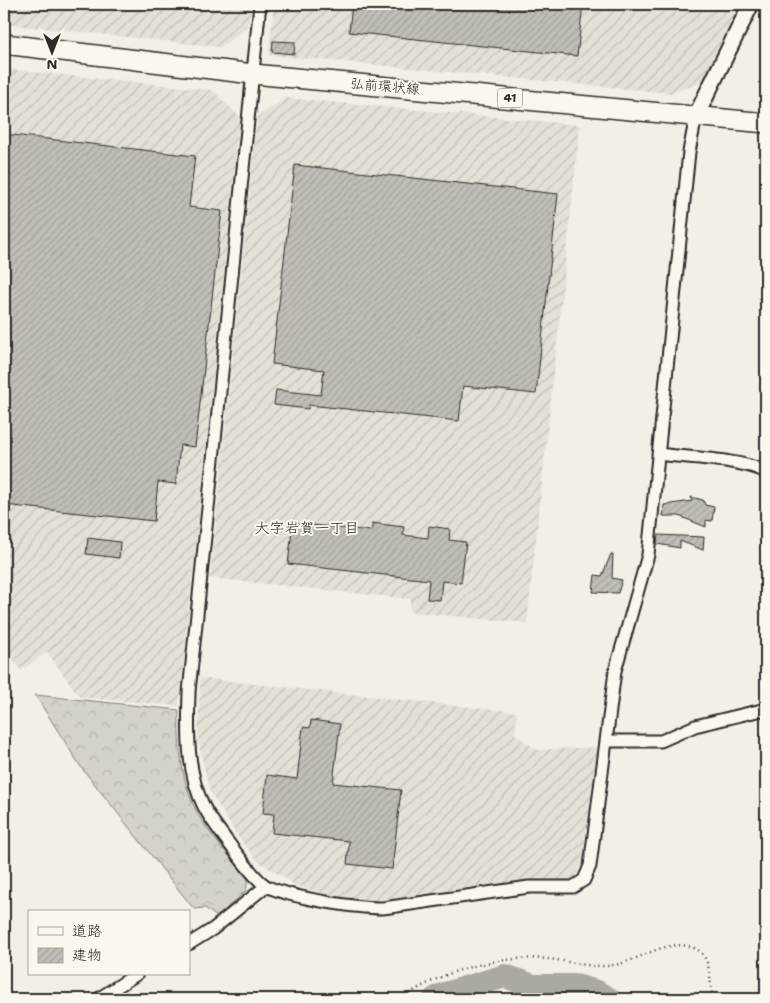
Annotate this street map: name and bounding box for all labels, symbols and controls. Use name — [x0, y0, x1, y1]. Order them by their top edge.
north arrow — [28, 28, 78, 78]
text: N — [46, 56, 58, 74]
street label: 弘前環状線 — [349, 74, 421, 98]
road number: 41 — [498, 89, 522, 108]
district label: 大字岩賀一丁目 — [254, 518, 360, 538]
legend — [28, 910, 190, 976]
text: 道路 — [72, 921, 102, 941]
text: 建物 — [72, 945, 102, 965]

